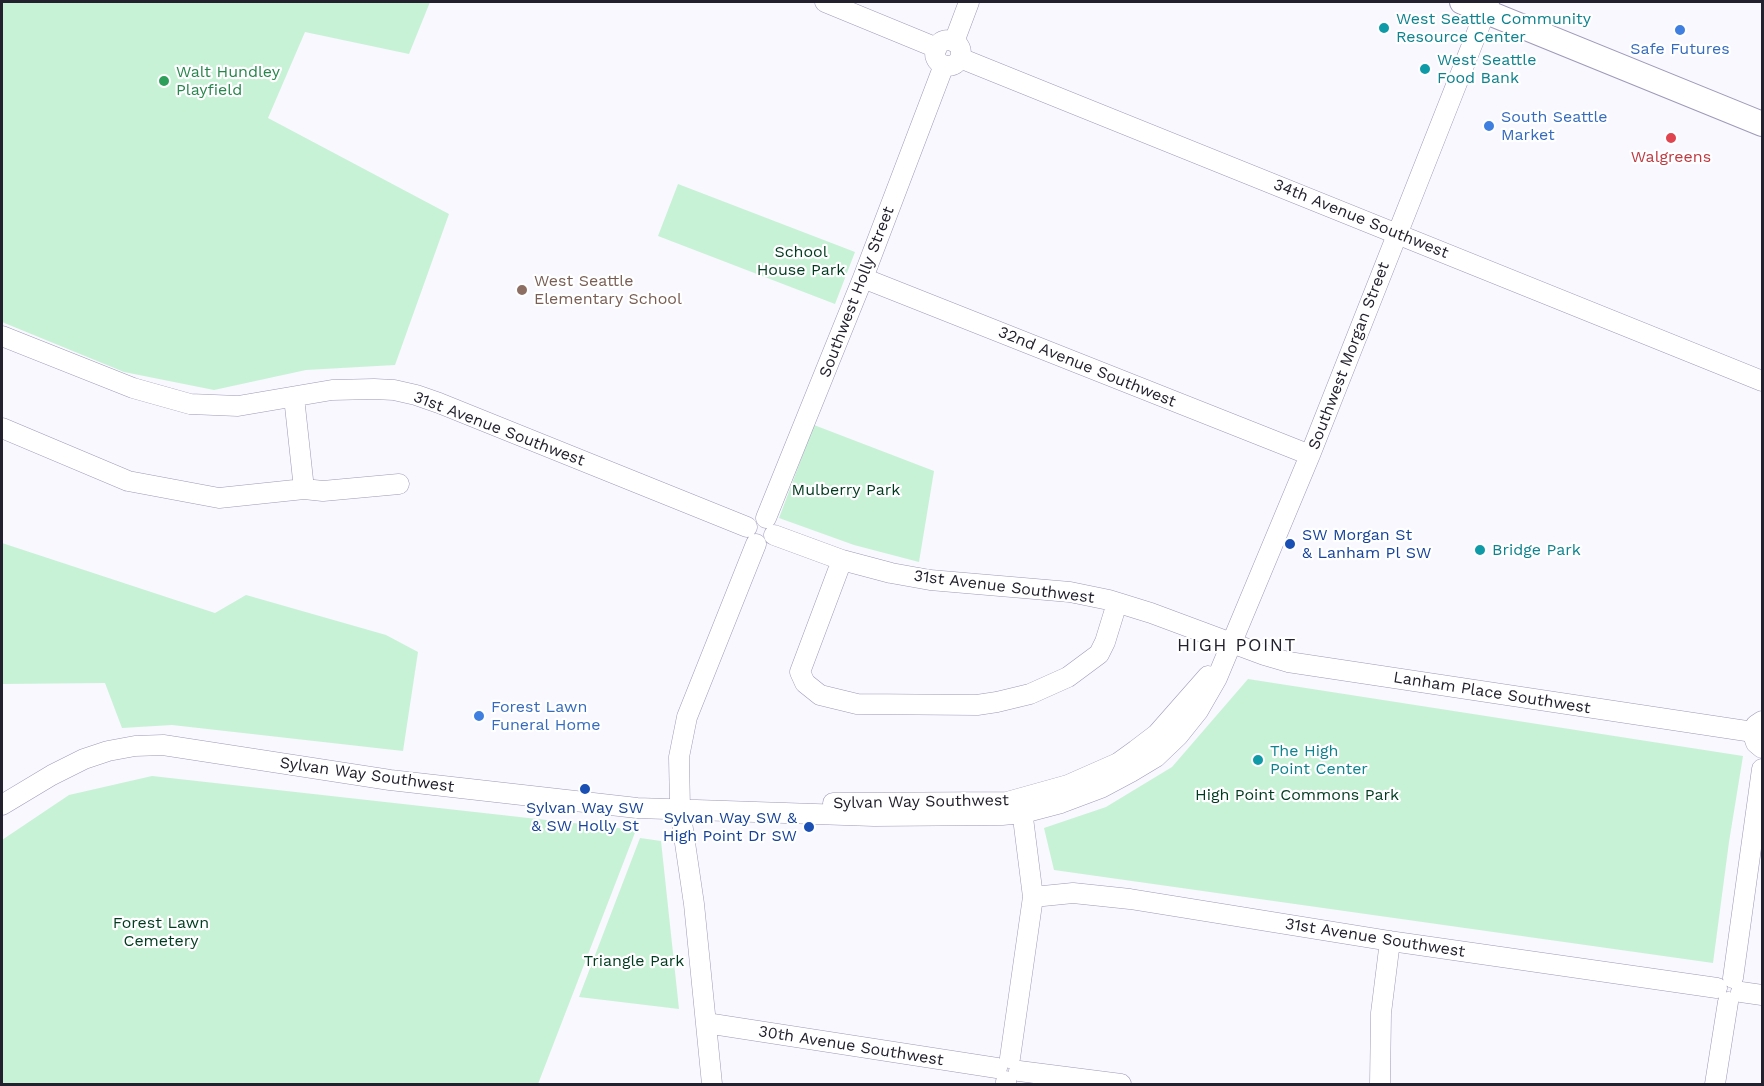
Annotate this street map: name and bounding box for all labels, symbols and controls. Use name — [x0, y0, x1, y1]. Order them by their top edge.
place label: West Seattle Community Resource Center — [1396, 9, 1591, 47]
marker: West Seattle Community Resource Center — [1377, 21, 1391, 35]
marker: Safe Futures — [1673, 23, 1687, 37]
place label: Safe Futures — [1630, 39, 1730, 59]
place label: West Seattle Food Bank — [1437, 50, 1536, 88]
place label: Walt Hundley Playfield — [176, 62, 280, 100]
marker: West Seattle Food Bank — [1418, 62, 1432, 76]
marker: Walt Hundley Playfield — [157, 74, 171, 88]
place label: South Seattle Market — [1501, 107, 1608, 145]
marker: South Seattle Market — [1482, 119, 1496, 133]
marker: Walgreens — [1664, 131, 1678, 145]
place label: Walgreens — [1631, 147, 1711, 167]
street label: 34th Avenue Southwest — [1271, 175, 1451, 263]
street label: Southwest Holly Street — [815, 204, 899, 380]
park label: School House Park — [757, 242, 845, 280]
street label: Southwest Morgan Street — [1304, 259, 1394, 453]
place label: West Seattle Elementary School — [534, 271, 682, 309]
marker: West Seattle Elementary School — [515, 283, 529, 297]
street label: 32nd Avenue Southwest — [995, 323, 1179, 411]
street label: 31st Avenue Southwest — [411, 387, 587, 471]
park label: Mulberry Park — [792, 480, 900, 500]
place label: SW Morgan St & Lanham Pl SW — [1302, 525, 1431, 563]
marker: SW Morgan St & Lanham Pl SW — [1283, 537, 1297, 551]
place label: Bridge Park — [1492, 540, 1581, 560]
marker: Bridge Park — [1473, 543, 1487, 557]
street label: 31st Avenue Southwest — [913, 566, 1095, 608]
district label: HIGH POINT — [1177, 635, 1297, 657]
street label: Lanham Place Southwest — [1392, 668, 1592, 718]
place label: Forest Lawn Funeral Home — [491, 697, 601, 735]
marker: Forest Lawn Funeral Home — [472, 709, 486, 723]
place label: The High Point Center — [1270, 741, 1368, 779]
street label: Sylvan Way Southwest — [279, 753, 455, 797]
marker: The High Point Center — [1251, 753, 1265, 767]
marker: Sylvan Way SW & SW Holly St — [578, 782, 592, 796]
park label: High Point Commons Park — [1195, 785, 1399, 805]
street label: Sylvan Way Southwest — [833, 791, 1009, 813]
place label: Sylvan Way SW & SW Holly St — [526, 798, 644, 836]
place label: Sylvan Way SW & High Point Dr SW — [663, 808, 797, 846]
marker: Sylvan Way SW & High Point Dr SW — [802, 820, 816, 834]
park label: Forest Lawn Cemetery — [113, 913, 209, 951]
street label: 31st Avenue Southwest — [1284, 914, 1466, 962]
park label: Triangle Park — [584, 951, 684, 971]
street label: 30th Avenue Southwest — [757, 1022, 945, 1070]

